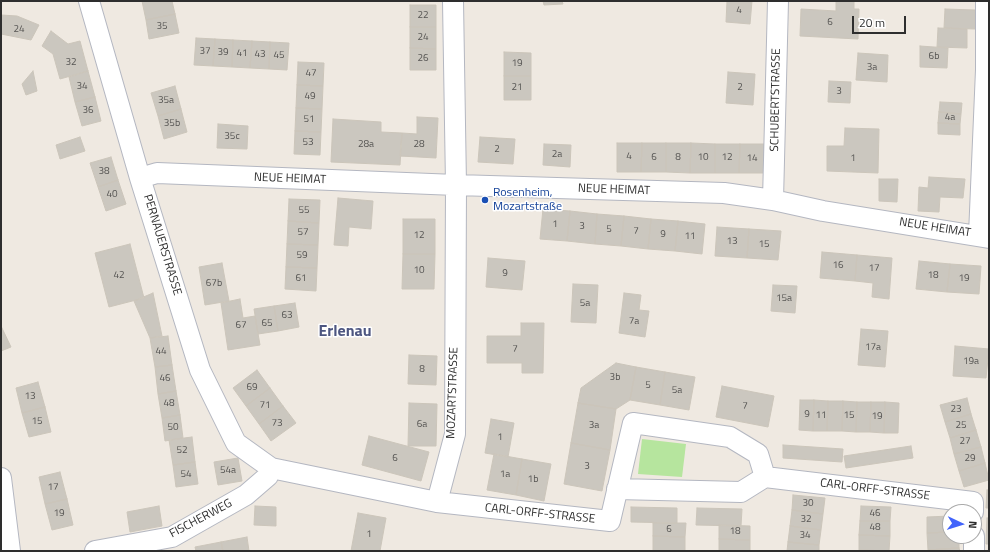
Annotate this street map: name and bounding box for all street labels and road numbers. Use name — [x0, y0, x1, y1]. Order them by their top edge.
street label: SCHUBERTSTRASSE — [768, 48, 784, 152]
street label: NEUE HEIMAT — [254, 171, 326, 187]
street label: NEUE HEIMAT — [578, 182, 650, 198]
street label: PERNAUERSTRASSE — [140, 193, 184, 297]
street label: NEUE HEIMAT — [898, 215, 972, 241]
street label: MOZARTSTRASSE — [444, 347, 462, 439]
street label: CARL-ORFF-STRASSE — [819, 476, 931, 504]
street label: FISCHERWEG — [167, 496, 235, 542]
street label: CARL-ORFF-STRASSE — [484, 501, 596, 527]

